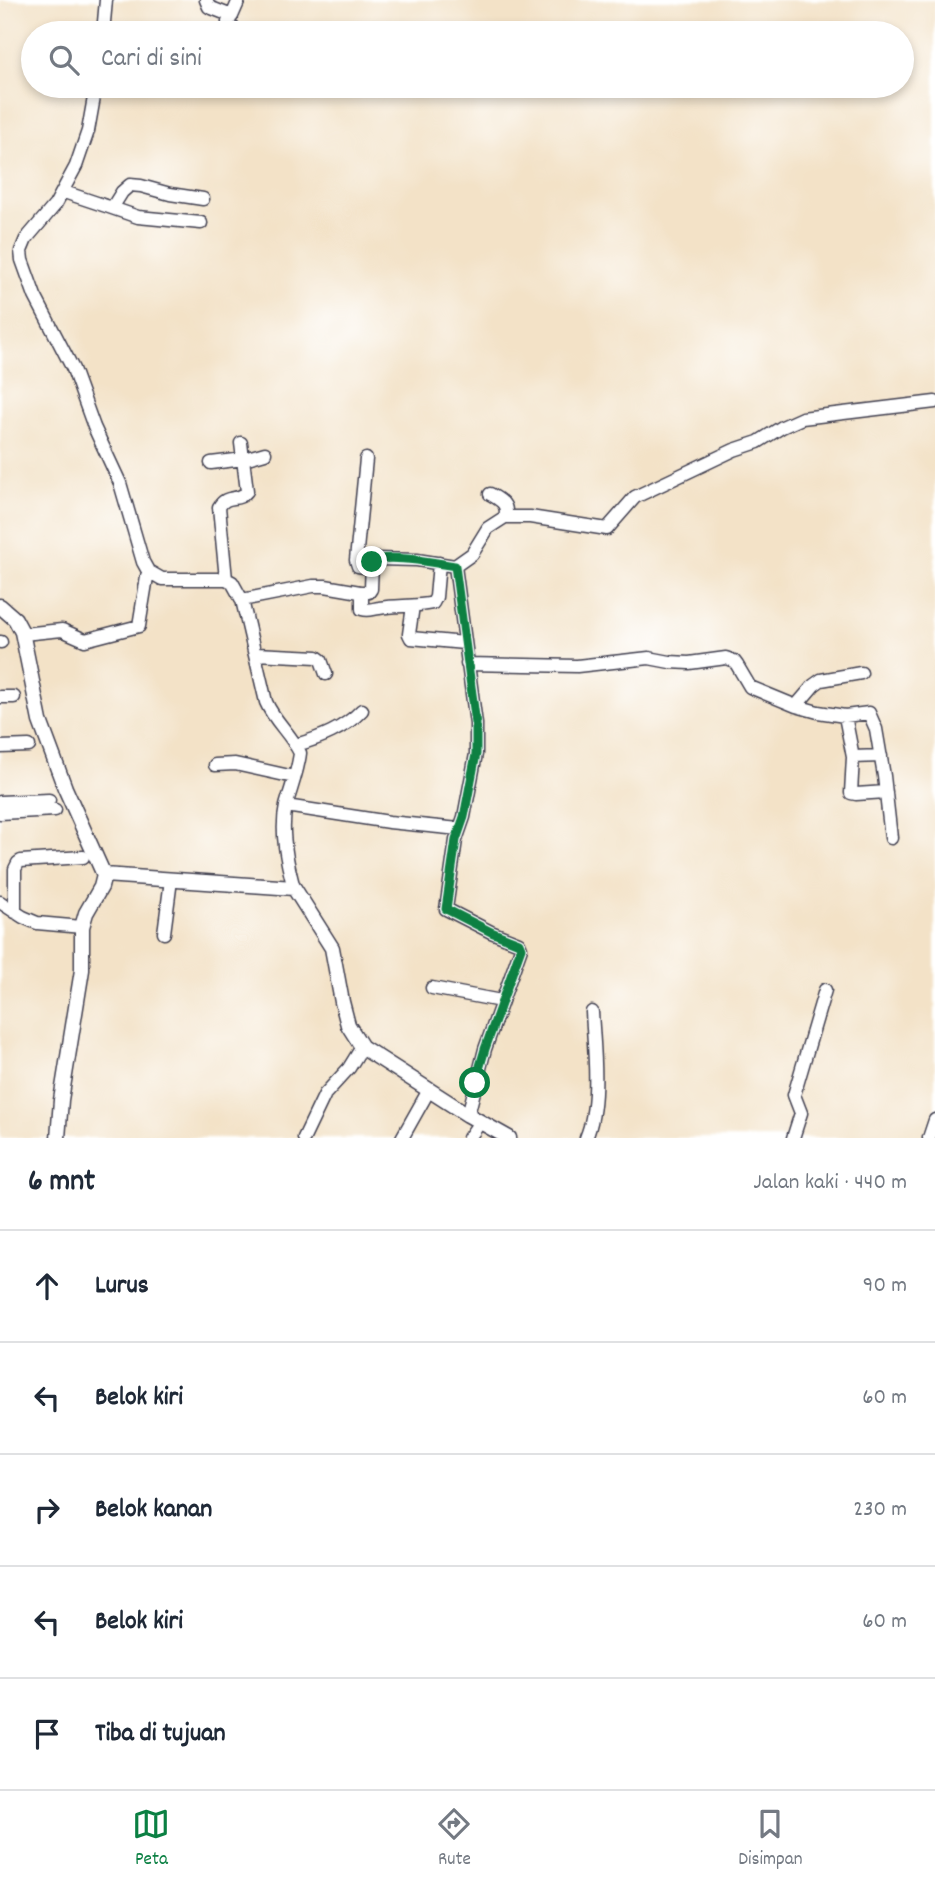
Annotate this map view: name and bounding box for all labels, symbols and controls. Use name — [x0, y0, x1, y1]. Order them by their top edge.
search box — [21, 21, 914, 98]
icon: search — [45, 41, 83, 79]
text: Cari di sini — [101, 41, 202, 78]
route end — [356, 546, 387, 577]
route start — [459, 1067, 490, 1098]
text: 6 mnt — [28, 1162, 95, 1205]
text: Jalan kaki · 440 m — [753, 1167, 907, 1200]
icon: ahead — [28, 1267, 66, 1305]
text: Lurus — [95, 1268, 149, 1305]
text: 90 m — [863, 1270, 907, 1303]
icon: left — [28, 1379, 66, 1417]
text: Belok kiri — [95, 1380, 183, 1417]
text: 60 m — [862, 1382, 907, 1415]
icon: right — [28, 1491, 66, 1529]
text: Belok kanan — [95, 1492, 212, 1529]
text: 230 m — [853, 1494, 907, 1527]
icon: left — [28, 1603, 66, 1641]
text: Belok kiri — [95, 1604, 183, 1641]
text: 60 m — [862, 1606, 907, 1639]
icon: arrive — [28, 1715, 66, 1753]
text: Tiba di tujuan — [95, 1716, 226, 1753]
tab: Peta — [132, 1805, 170, 1874]
tab: Rute — [435, 1805, 473, 1874]
tab: Disimpan — [738, 1805, 803, 1874]

